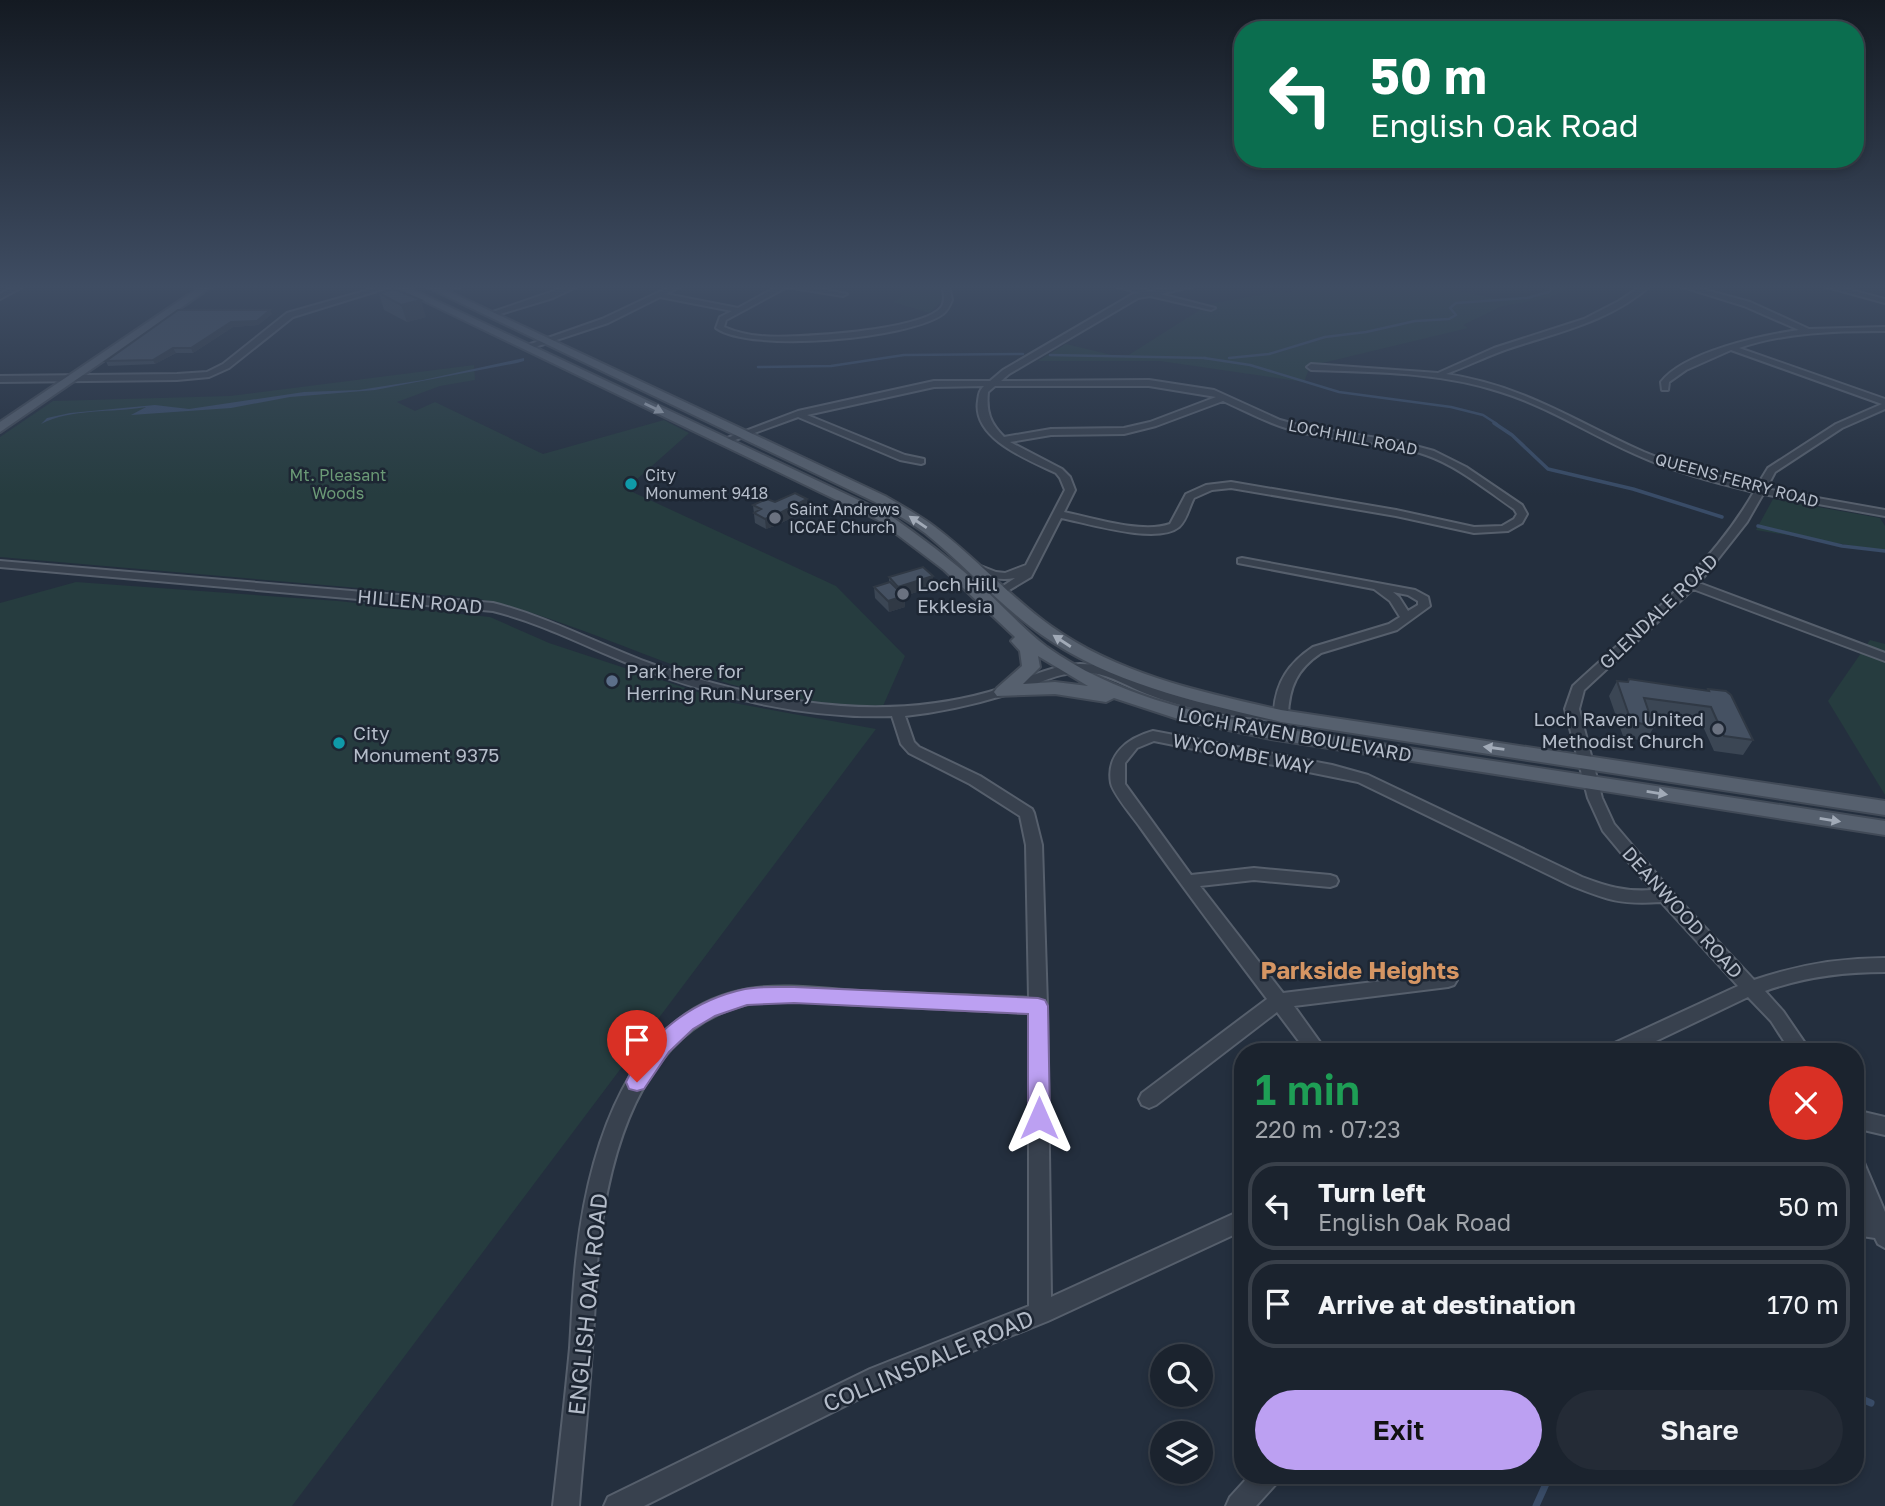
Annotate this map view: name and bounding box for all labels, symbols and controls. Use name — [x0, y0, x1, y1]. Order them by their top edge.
text: 50 m — [1370, 46, 1487, 105]
icon: left — [1255, 49, 1346, 140]
text: English Oak Road — [1370, 106, 1639, 144]
one-way arrow — [643, 402, 664, 413]
street label: LOCH HILL ROAD — [1287, 415, 1419, 459]
street label: QUEENS FERRY ROAD — [1653, 449, 1821, 511]
park label: Mt. Pleasant Woods — [290, 465, 386, 503]
place label: City Monument 9418 — [645, 465, 768, 503]
marker: City Monument 9418 — [623, 476, 639, 492]
place label: Saint Andrews ICCAE Church — [789, 499, 900, 537]
marker: Saint Andrews ICCAE Church — [767, 510, 783, 526]
one-way arrow — [909, 515, 927, 529]
street label: GLENDALE ROAD — [1594, 549, 1722, 673]
place label: Loch Hill Ekklesia — [917, 572, 998, 617]
street label: HILLEN ROAD — [356, 584, 484, 618]
marker: Loch Hill Ekklesia — [895, 586, 911, 602]
one-way arrow — [1053, 634, 1071, 648]
place label: Park here for Herring Run Nursery — [626, 659, 813, 704]
marker: Park here for Herring Run Nursery — [604, 673, 620, 689]
street label: LOCH RAVEN BOULEVARD — [1176, 702, 1414, 766]
place label: Loch Raven United Methodist Church — [1533, 707, 1704, 752]
place label: City Monument 9375 — [353, 721, 499, 766]
marker: Loch Raven United Methodist Church — [1710, 721, 1726, 737]
street label: WYCOMBE WAY — [1171, 728, 1315, 778]
marker: City Monument 9375 — [331, 735, 347, 751]
one-way arrow — [1483, 743, 1505, 754]
one-way arrow — [1647, 788, 1669, 799]
one-way arrow — [1819, 815, 1841, 826]
street label: DEANWOOD ROAD — [1618, 842, 1748, 982]
district label: Parkside Heights — [1260, 955, 1460, 984]
pin — [607, 1010, 667, 1082]
icon: arrive — [618, 1021, 656, 1059]
text: 1 min — [1255, 1064, 1360, 1114]
button: close — [1769, 1066, 1843, 1140]
position arrow — [1002, 1081, 1076, 1155]
text: 220 m · 07:23 — [1255, 1115, 1401, 1143]
text: Turn left — [1318, 1177, 1426, 1208]
icon: left — [1259, 1187, 1297, 1225]
street label: ENGLISH OAK ROAD — [561, 1191, 613, 1417]
text: 50 m — [1778, 1191, 1839, 1222]
text: English Oak Road — [1318, 1208, 1511, 1236]
icon: arrive — [1259, 1285, 1297, 1323]
text: Arrive at destination — [1318, 1289, 1576, 1320]
text: 170 m — [1767, 1289, 1839, 1320]
street label: COLLINSDALE ROAD — [819, 1303, 1037, 1417]
map controls — [1150, 1344, 1213, 1484]
button: search — [1150, 1344, 1213, 1407]
button: Exit — [1255, 1390, 1542, 1470]
button: Share — [1556, 1390, 1843, 1470]
button: layers — [1150, 1421, 1213, 1484]

